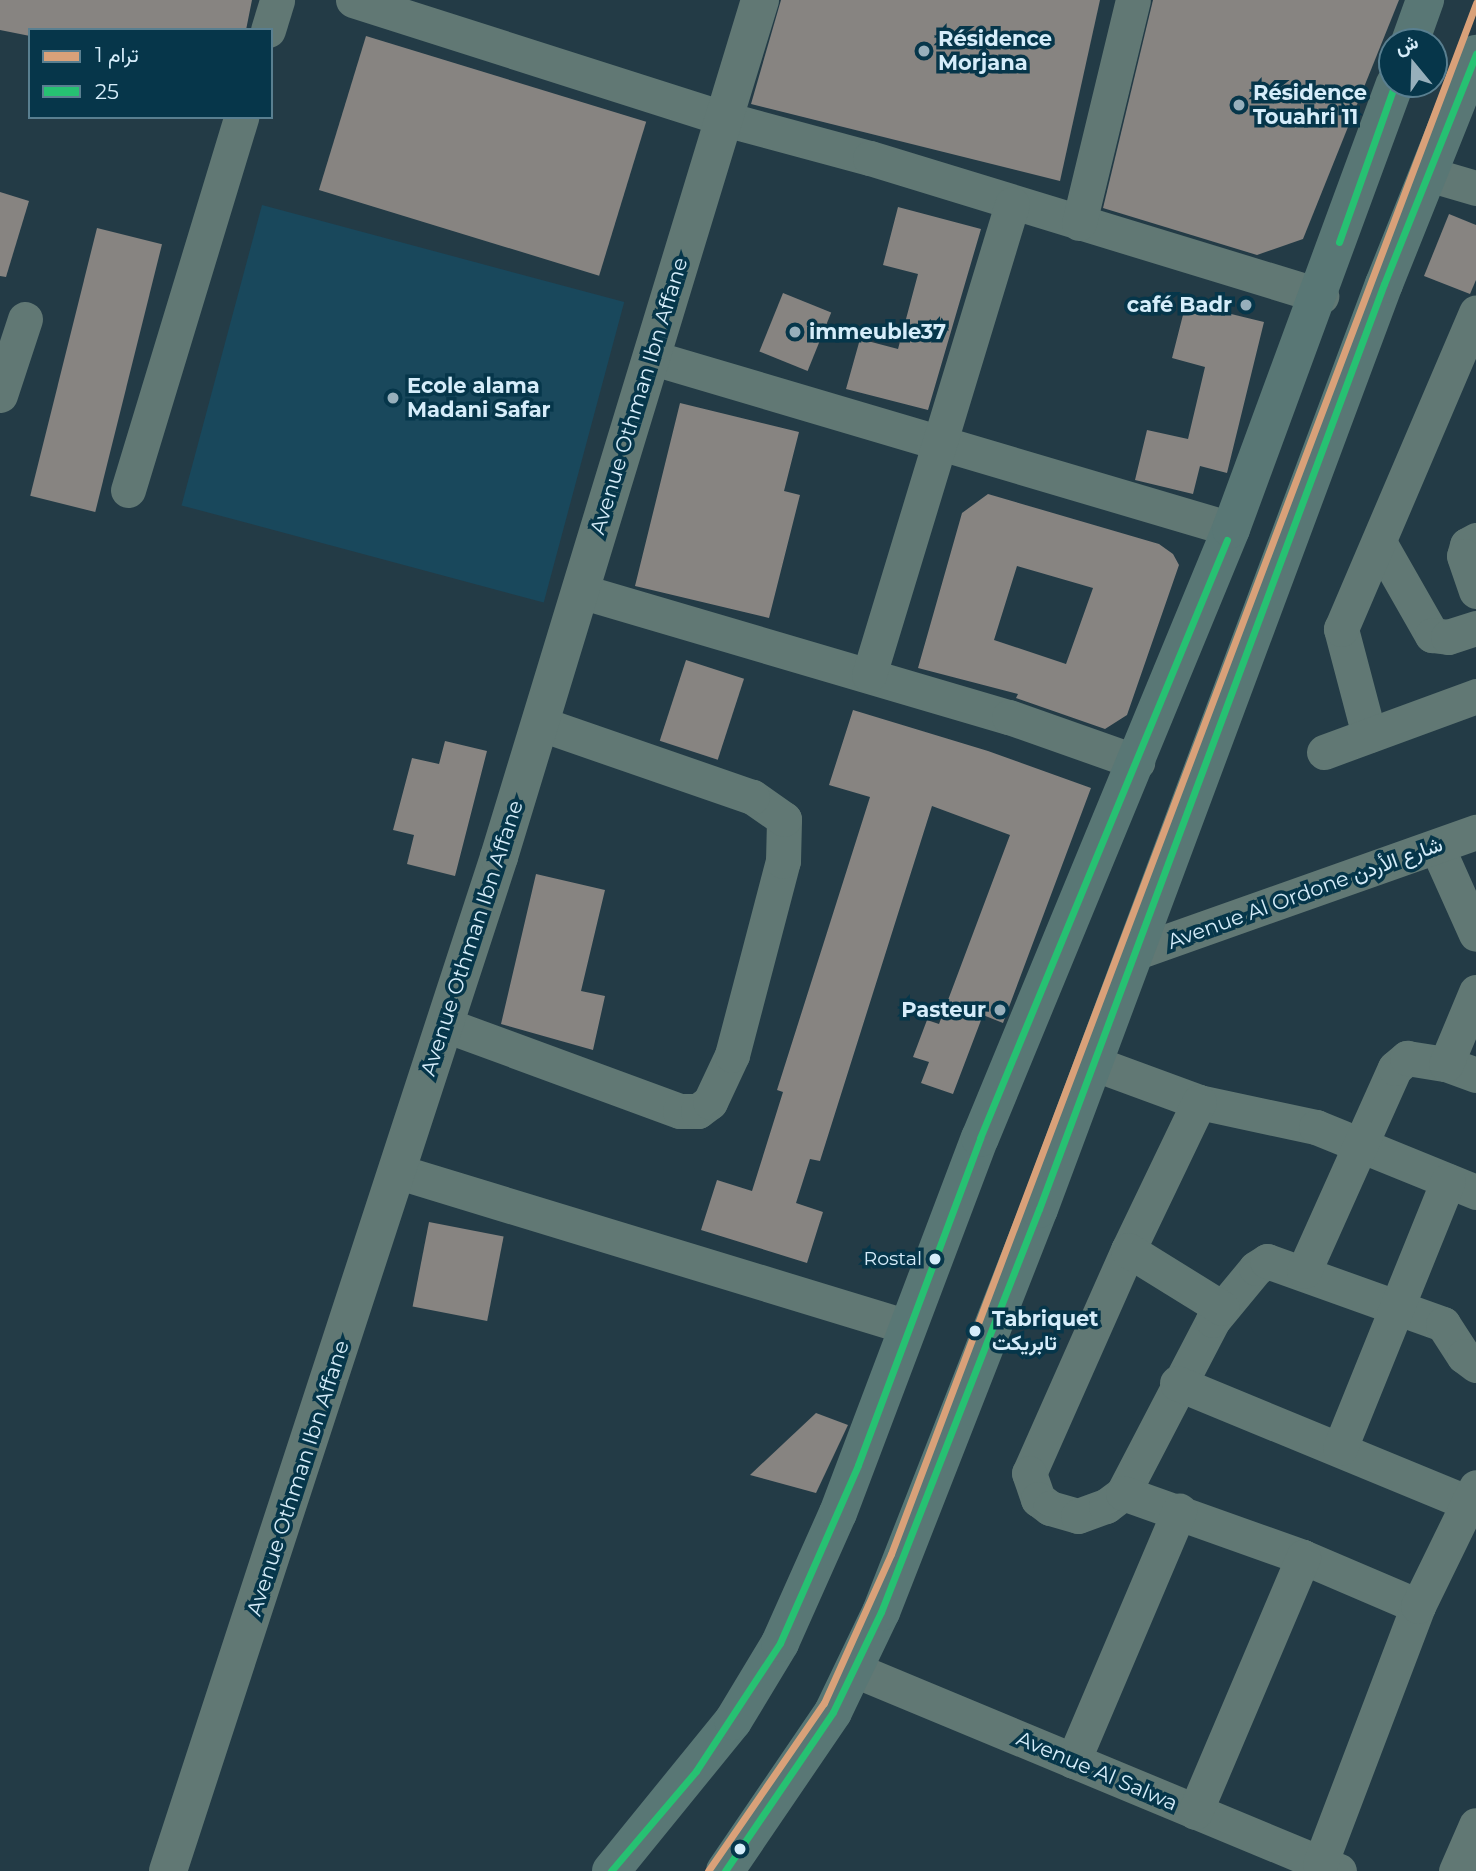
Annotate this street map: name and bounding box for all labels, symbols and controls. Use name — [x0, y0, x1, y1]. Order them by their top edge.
place label: Résidence Morjana — [938, 26, 1052, 76]
legend — [28, 28, 273, 119]
north arrow — [1378, 28, 1448, 98]
text: ش — [1392, 30, 1421, 59]
text: ترام 1 — [95, 42, 139, 67]
marker: Résidence Morjana — [916, 43, 932, 59]
text: 25 — [95, 79, 119, 104]
place label: Résidence Touahri 11 — [1253, 80, 1367, 130]
marker: Résidence Touahri 11 — [1231, 97, 1247, 113]
street label: Avenue Othman Ibn Affane — [585, 254, 693, 538]
place label: café Badr — [1127, 292, 1232, 318]
marker: café Badr — [1238, 297, 1254, 313]
place label: immeuble37 — [809, 319, 946, 345]
marker: immeuble37 — [787, 324, 803, 340]
place label: Ecole alama Madani Safar — [407, 373, 551, 423]
marker: Ecole alama Madani Safar — [385, 390, 401, 406]
street label: Avenue Othman Ibn Affane — [415, 797, 529, 1079]
street label: Avenue Al Ordone شارع الأردن — [1164, 831, 1446, 955]
place label: Pasteur — [901, 997, 986, 1023]
marker: Pasteur — [992, 1002, 1008, 1018]
place label: Rostal — [863, 1248, 922, 1270]
marker: Rostal — [928, 1252, 942, 1266]
place label: Tabriquet تابريكت — [992, 1306, 1098, 1356]
marker: Tabriquet تابريكت — [964, 1320, 986, 1342]
street label: Avenue Othman Ibn Affane — [241, 1337, 355, 1619]
street label: Avenue Al Salwa — [1013, 1726, 1181, 1816]
unlabelled marker — [733, 1842, 747, 1856]

